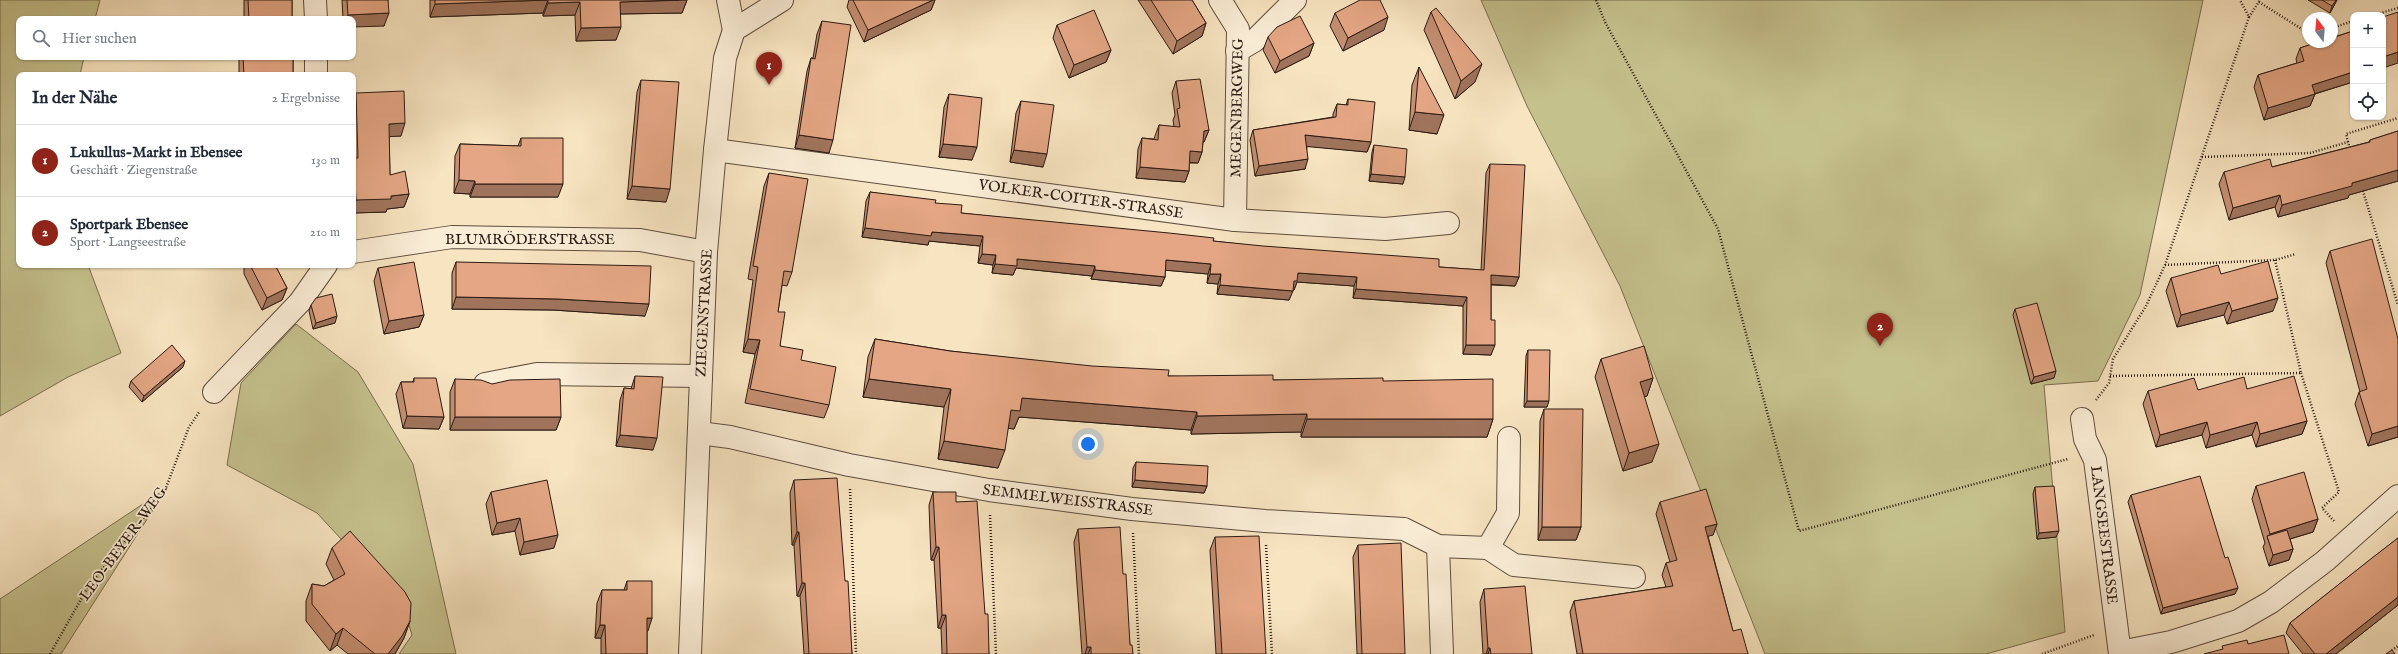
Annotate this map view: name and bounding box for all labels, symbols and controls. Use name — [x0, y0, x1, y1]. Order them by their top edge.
north arrow — [2302, 12, 2338, 48]
map controls — [2350, 12, 2386, 120]
button: + — [2350, 12, 2386, 48]
search box — [16, 16, 356, 60]
icon: search — [30, 27, 52, 49]
text: Hier suchen — [62, 29, 137, 48]
street label: MEGENBERGWEG — [1226, 38, 1248, 178]
button: − — [2350, 48, 2386, 84]
pin: 1 — [756, 52, 782, 85]
button: locate — [2350, 84, 2386, 120]
text: In der Nähe — [32, 88, 117, 109]
text: 2 Ergebnisse — [272, 90, 340, 107]
text: Lukullus-Markt in Ebensee — [70, 143, 243, 162]
text: 1 — [43, 152, 47, 169]
text: 130 m — [311, 152, 340, 169]
text: Geschäft · Ziegenstraße — [70, 162, 197, 179]
street label: VOLKER-COITER-STRASSE — [976, 175, 1185, 223]
text: Sportpark Ebensee — [70, 215, 188, 234]
text: 2 — [42, 224, 48, 241]
text: 210 m — [310, 224, 340, 241]
street label: BLUMRÖDERSTRASSE — [445, 230, 615, 249]
text: Sport · Langseestraße — [70, 234, 186, 251]
street label: ZIEGENSTRASSE — [691, 248, 717, 378]
pin: 2 — [1867, 313, 1893, 346]
your location — [1078, 434, 1098, 454]
street label: LANGSEESTRASSE — [2086, 464, 2122, 606]
street label: SEMMELWEISSTRASSE — [982, 480, 1154, 520]
street label: LEO-BEYER-WEG — [75, 483, 171, 605]

